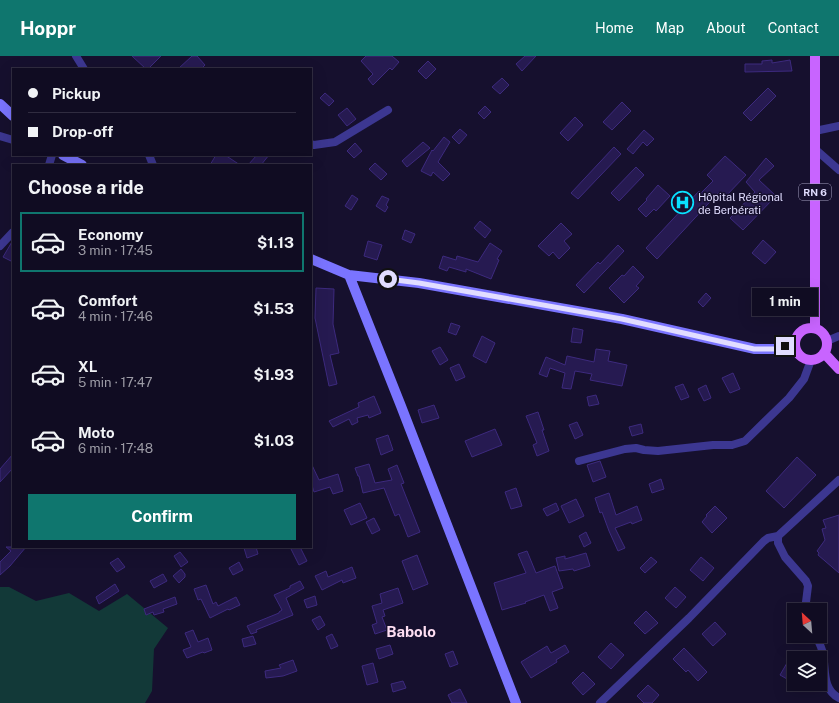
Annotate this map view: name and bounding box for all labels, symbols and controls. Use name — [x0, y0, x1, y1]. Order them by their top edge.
text: Hoppr — [20, 17, 76, 39]
text: Home — [595, 20, 634, 36]
text: Map — [656, 20, 684, 36]
text: About — [706, 20, 746, 36]
text: Contact — [768, 20, 819, 36]
text: Pickup — [52, 85, 101, 102]
text: Drop-off — [52, 123, 113, 140]
text: Choose a ride — [28, 177, 144, 198]
road number: RN 6 — [799, 184, 831, 200]
hospital icon: Hôpital Régional de Berbérati — [669, 190, 695, 216]
place label: Hôpital Régional de Berbérati — [698, 191, 783, 216]
icon: car — [30, 224, 66, 260]
text: Economy — [78, 226, 143, 243]
text: $1.13 — [257, 234, 294, 251]
text: 3 min · 17:45 — [78, 243, 153, 258]
route start — [379, 270, 397, 288]
callout: 1 min — [752, 288, 818, 316]
icon: car — [30, 290, 66, 326]
text: Comfort — [78, 292, 138, 309]
text: 1 min — [769, 294, 801, 309]
text: $1.53 — [253, 300, 294, 317]
text: 4 min · 17:46 — [78, 309, 153, 324]
route end — [776, 337, 794, 355]
icon: car — [30, 356, 66, 392]
text: XL — [78, 358, 97, 375]
text: $1.93 — [254, 366, 294, 383]
text: 5 min · 17:47 — [78, 375, 153, 390]
icon: car — [30, 422, 66, 458]
text: Moto — [78, 424, 115, 441]
text: $1.03 — [254, 432, 294, 449]
text: 6 min · 17:48 — [78, 441, 153, 456]
button: Confirm — [28, 494, 296, 540]
north arrow — [787, 603, 827, 643]
map controls — [787, 603, 827, 691]
district label: Babolo — [386, 623, 436, 640]
button: layers — [787, 651, 827, 691]

